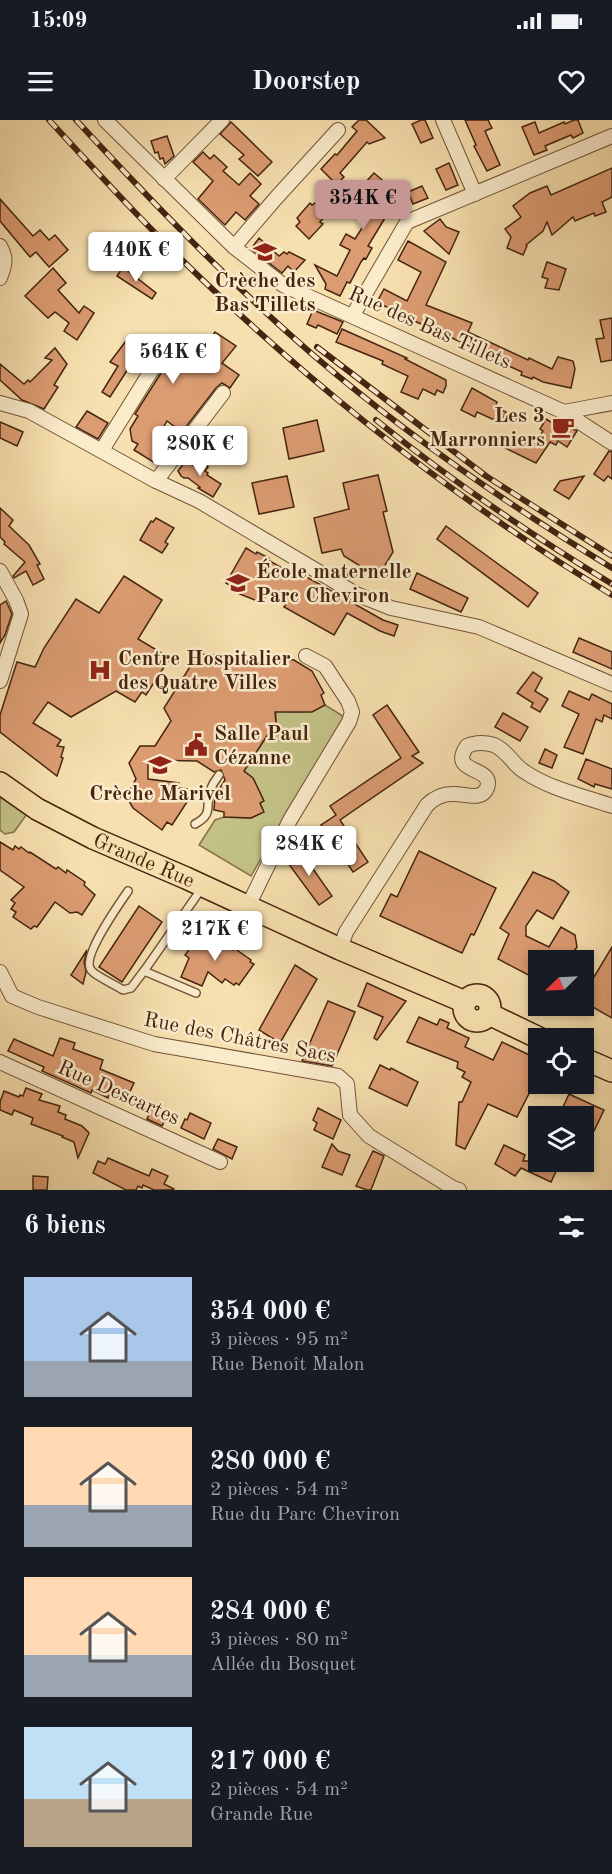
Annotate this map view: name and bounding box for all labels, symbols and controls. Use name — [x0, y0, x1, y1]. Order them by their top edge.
text: 15:09 — [30, 10, 87, 32]
icon: menu — [24, 65, 57, 98]
icon: heart — [555, 65, 588, 98]
text: Doorstep — [251, 68, 361, 95]
pin: 354K € — [314, 180, 412, 231]
text: 354K € — [329, 189, 397, 209]
pin: 440K € — [87, 232, 185, 283]
school or university icon: Crèche des Bas Tillets — [252, 239, 278, 265]
text: 440K € — [102, 241, 170, 261]
place label: Crèche des Bas Tillets — [214, 271, 316, 316]
street label: Rue des Bas Tillets — [345, 283, 514, 374]
pin: 564K € — [124, 334, 222, 385]
text: 564K € — [139, 343, 207, 363]
place label: Les 3 Marronniers — [429, 406, 545, 451]
cafe icon: Les 3 Marronniers — [550, 414, 576, 440]
pin: 280K € — [151, 426, 249, 477]
text: 280K € — [166, 435, 234, 455]
place label: École maternelle Parc Cheviron — [256, 558, 412, 607]
school or university icon: École maternelle Parc Cheviron — [225, 570, 251, 596]
place label: Centre Hospitalier des Quatre Villes — [118, 649, 291, 694]
hospital icon: Centre Hospitalier des Quatre Villes — [87, 657, 113, 683]
place label: Salle Paul Cézanne — [214, 724, 309, 769]
public building icon: Salle Paul Cézanne — [183, 732, 209, 758]
school or university icon: Crèche Marivel — [147, 752, 173, 778]
place label: Crèche Marivel — [89, 784, 231, 805]
pin: 284K € — [260, 826, 358, 877]
street label: Grande Rue — [90, 830, 197, 892]
text: 284K € — [275, 835, 343, 855]
pin: 217K € — [166, 911, 264, 962]
text: 217K € — [181, 920, 249, 940]
north arrow — [528, 950, 594, 1016]
map controls — [528, 950, 594, 1172]
street label: Rue des Châtres Sacs — [142, 1010, 338, 1067]
button: locate — [528, 1028, 594, 1094]
street label: Rue Descartes — [54, 1057, 183, 1130]
button: layers — [528, 1106, 594, 1172]
icon: filters — [555, 1210, 588, 1243]
text: 6 biens — [24, 1213, 106, 1239]
text: 354 000 € — [210, 1299, 330, 1325]
icon: home — [72, 1301, 144, 1373]
text: 3 pièces · 95 m² — [210, 1330, 348, 1350]
text: Rue Benoît Malon — [210, 1355, 365, 1375]
text: 280 000 € — [210, 1449, 330, 1475]
icon: home — [72, 1451, 144, 1523]
text: 2 pièces · 54 m² — [210, 1480, 348, 1500]
text: Rue du Parc Cheviron — [210, 1505, 400, 1525]
text: 284 000 € — [210, 1599, 330, 1625]
icon: home — [72, 1601, 144, 1673]
text: 3 pièces · 80 m² — [210, 1630, 348, 1650]
text: Allée du Bosquet — [210, 1655, 356, 1675]
text: 217 000 € — [210, 1749, 330, 1775]
icon: home — [72, 1751, 144, 1823]
text: 2 pièces · 54 m² — [210, 1780, 348, 1800]
text: Grande Rue — [210, 1805, 313, 1825]

